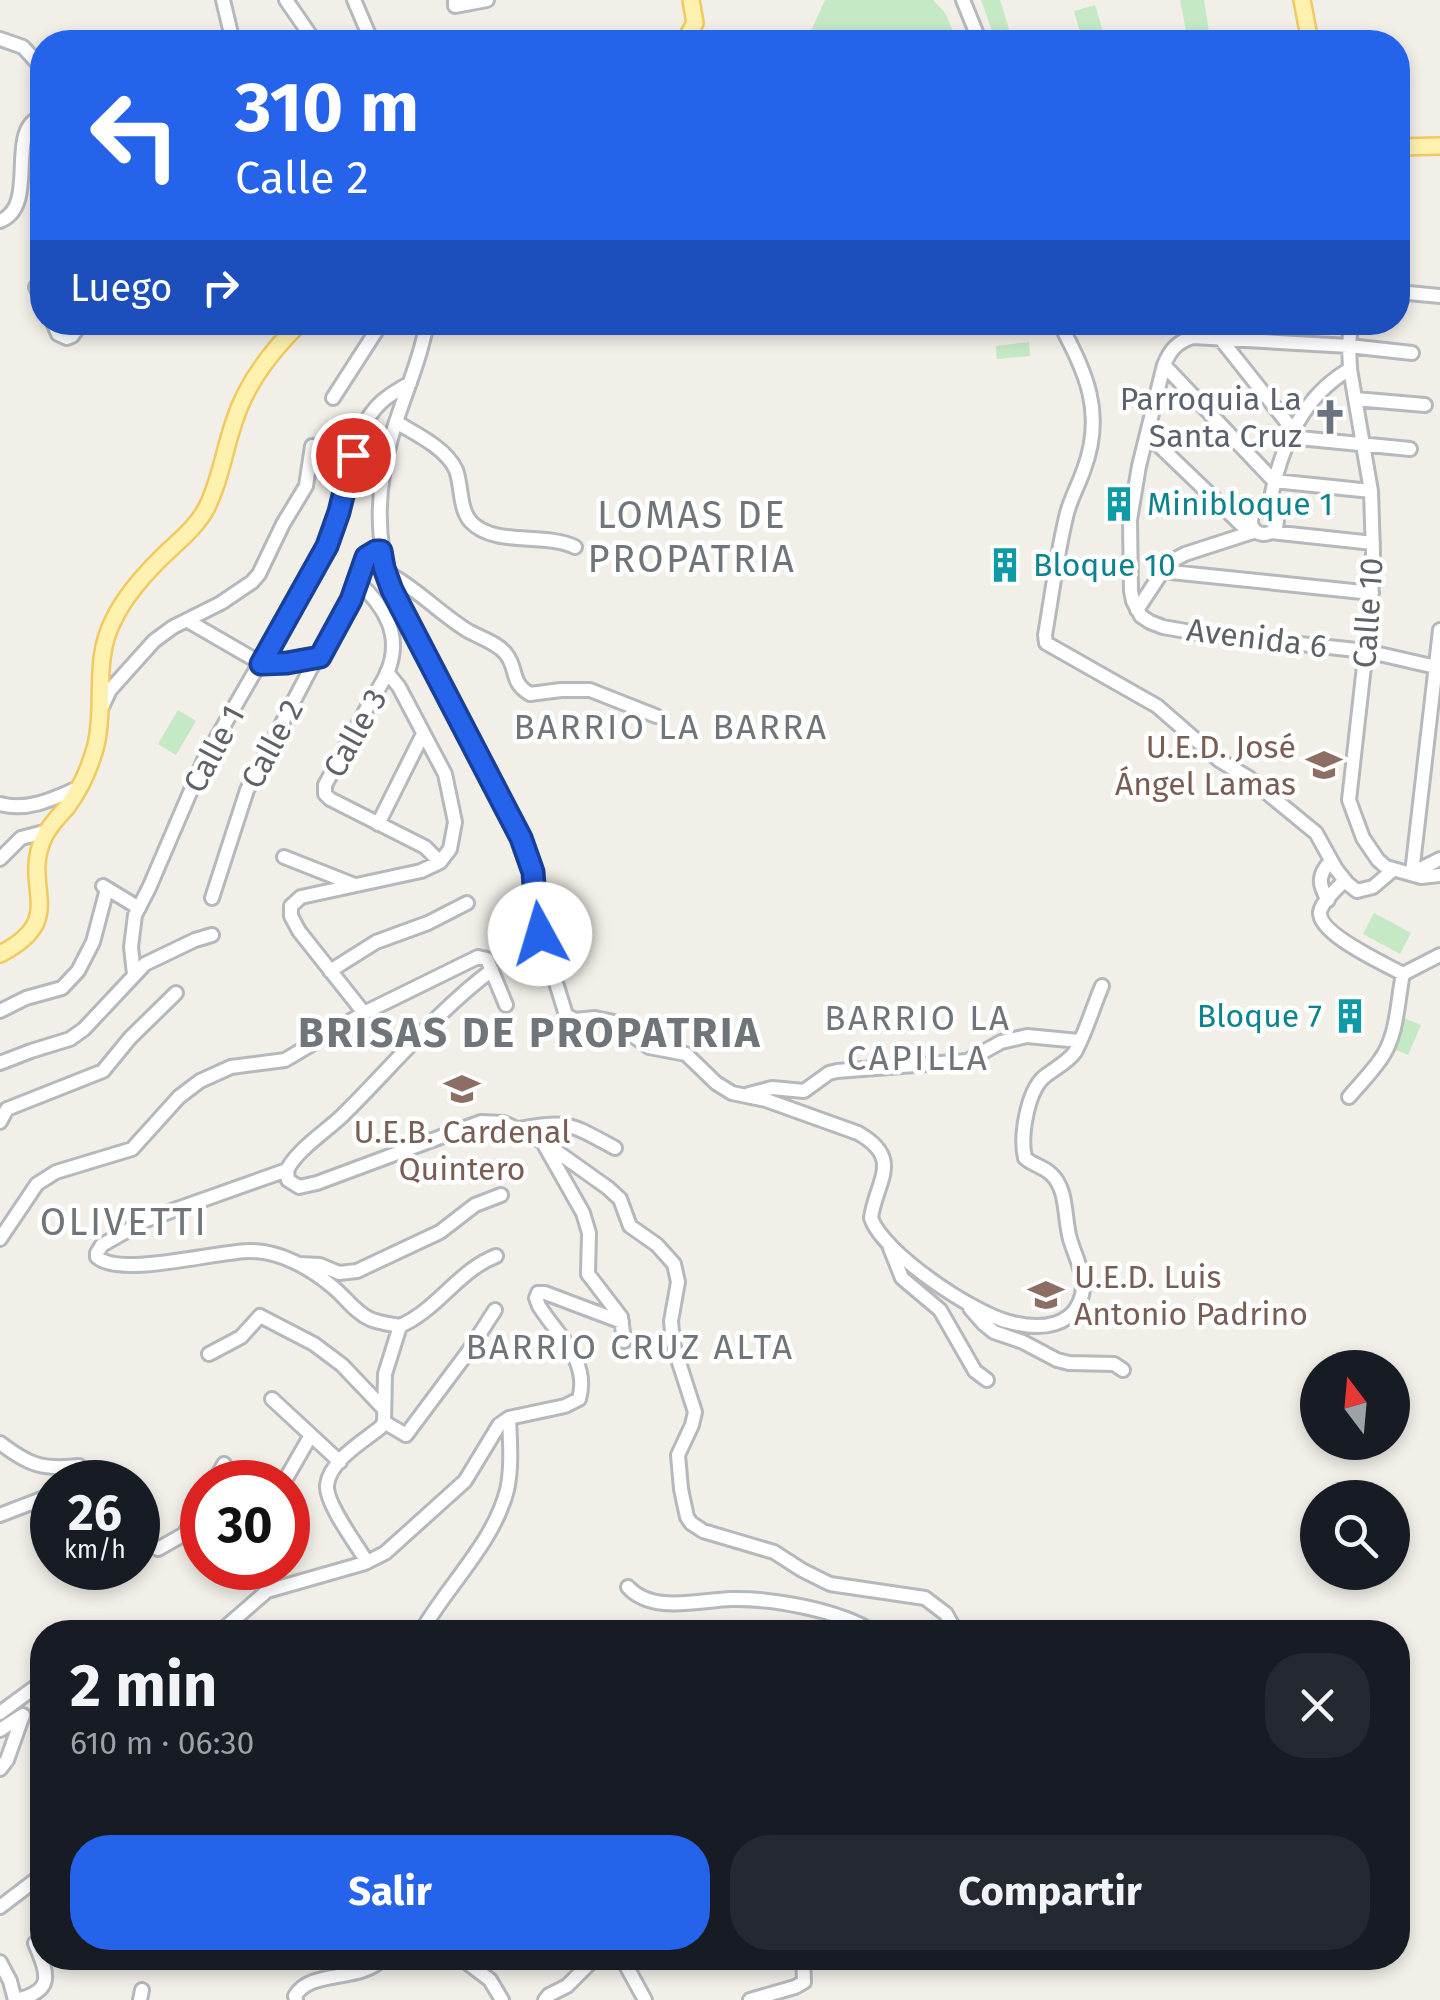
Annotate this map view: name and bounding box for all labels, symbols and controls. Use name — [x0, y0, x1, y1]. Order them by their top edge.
text: 310 m — [235, 66, 419, 150]
icon: left — [70, 70, 200, 200]
text: Calle 2 — [235, 151, 369, 205]
icon: right — [193, 260, 248, 315]
text: Luego — [70, 265, 173, 311]
place label: Parroquia La Santa Cruz — [1120, 380, 1302, 455]
church icon: Parroquia La Santa Cruz — [1311, 398, 1349, 436]
pin — [311, 413, 396, 498]
icon: arrive — [326, 428, 381, 483]
building icon: Minibloque 1 — [1100, 485, 1138, 523]
place label: Minibloque 1 — [1147, 485, 1333, 523]
district label: LOMAS DE PROPATRIA — [588, 492, 796, 582]
building icon: Bloque 10 — [986, 546, 1024, 584]
place label: Bloque 10 — [1033, 546, 1176, 584]
street label: Calle 10 — [1345, 556, 1391, 670]
street label: Avenida 6 — [1185, 611, 1329, 665]
street label: Calle 3 — [315, 682, 395, 784]
street label: Calle 2 — [233, 693, 311, 795]
street label: Calle 1 — [175, 699, 253, 799]
district label: BARRIO LA BARRA — [513, 706, 829, 748]
place label: U.E.D. José Ángel Lamas — [1115, 728, 1296, 803]
school or university icon: U.E.D. José Ángel Lamas — [1305, 746, 1343, 784]
position arrow — [488, 882, 592, 986]
district label: BARRIO LA CAPILLA — [824, 997, 1012, 1079]
place label: Bloque 7 — [1197, 997, 1322, 1035]
building icon: Bloque 7 — [1331, 997, 1369, 1035]
district label: BRISAS DE PROPATRIA — [298, 1008, 762, 1058]
school or university icon: U.E.B. Cardenal Quintero — [443, 1070, 481, 1108]
place label: U.E.B. Cardenal Quintero — [353, 1113, 571, 1188]
district label: OLIVETTI — [40, 1199, 208, 1245]
place label: U.E.D. Luis Antonio Padrino — [1074, 1258, 1308, 1333]
school or university icon: U.E.D. Luis Antonio Padrino — [1027, 1276, 1065, 1314]
district label: BARRIO CRUZ ALTA — [465, 1326, 795, 1368]
north arrow — [1300, 1350, 1410, 1460]
map controls — [1300, 1350, 1410, 1590]
speed limit sign: 30 — [180, 1460, 310, 1590]
button: search — [1300, 1480, 1410, 1590]
text: 26 — [68, 1483, 122, 1543]
text: km/h — [64, 1535, 126, 1565]
text: 2 min — [70, 1650, 217, 1722]
button: close — [1265, 1653, 1370, 1758]
text: 610 m · 06:30 — [70, 1724, 254, 1762]
button: Salir — [70, 1835, 710, 1950]
button: Compartir — [730, 1835, 1370, 1950]

